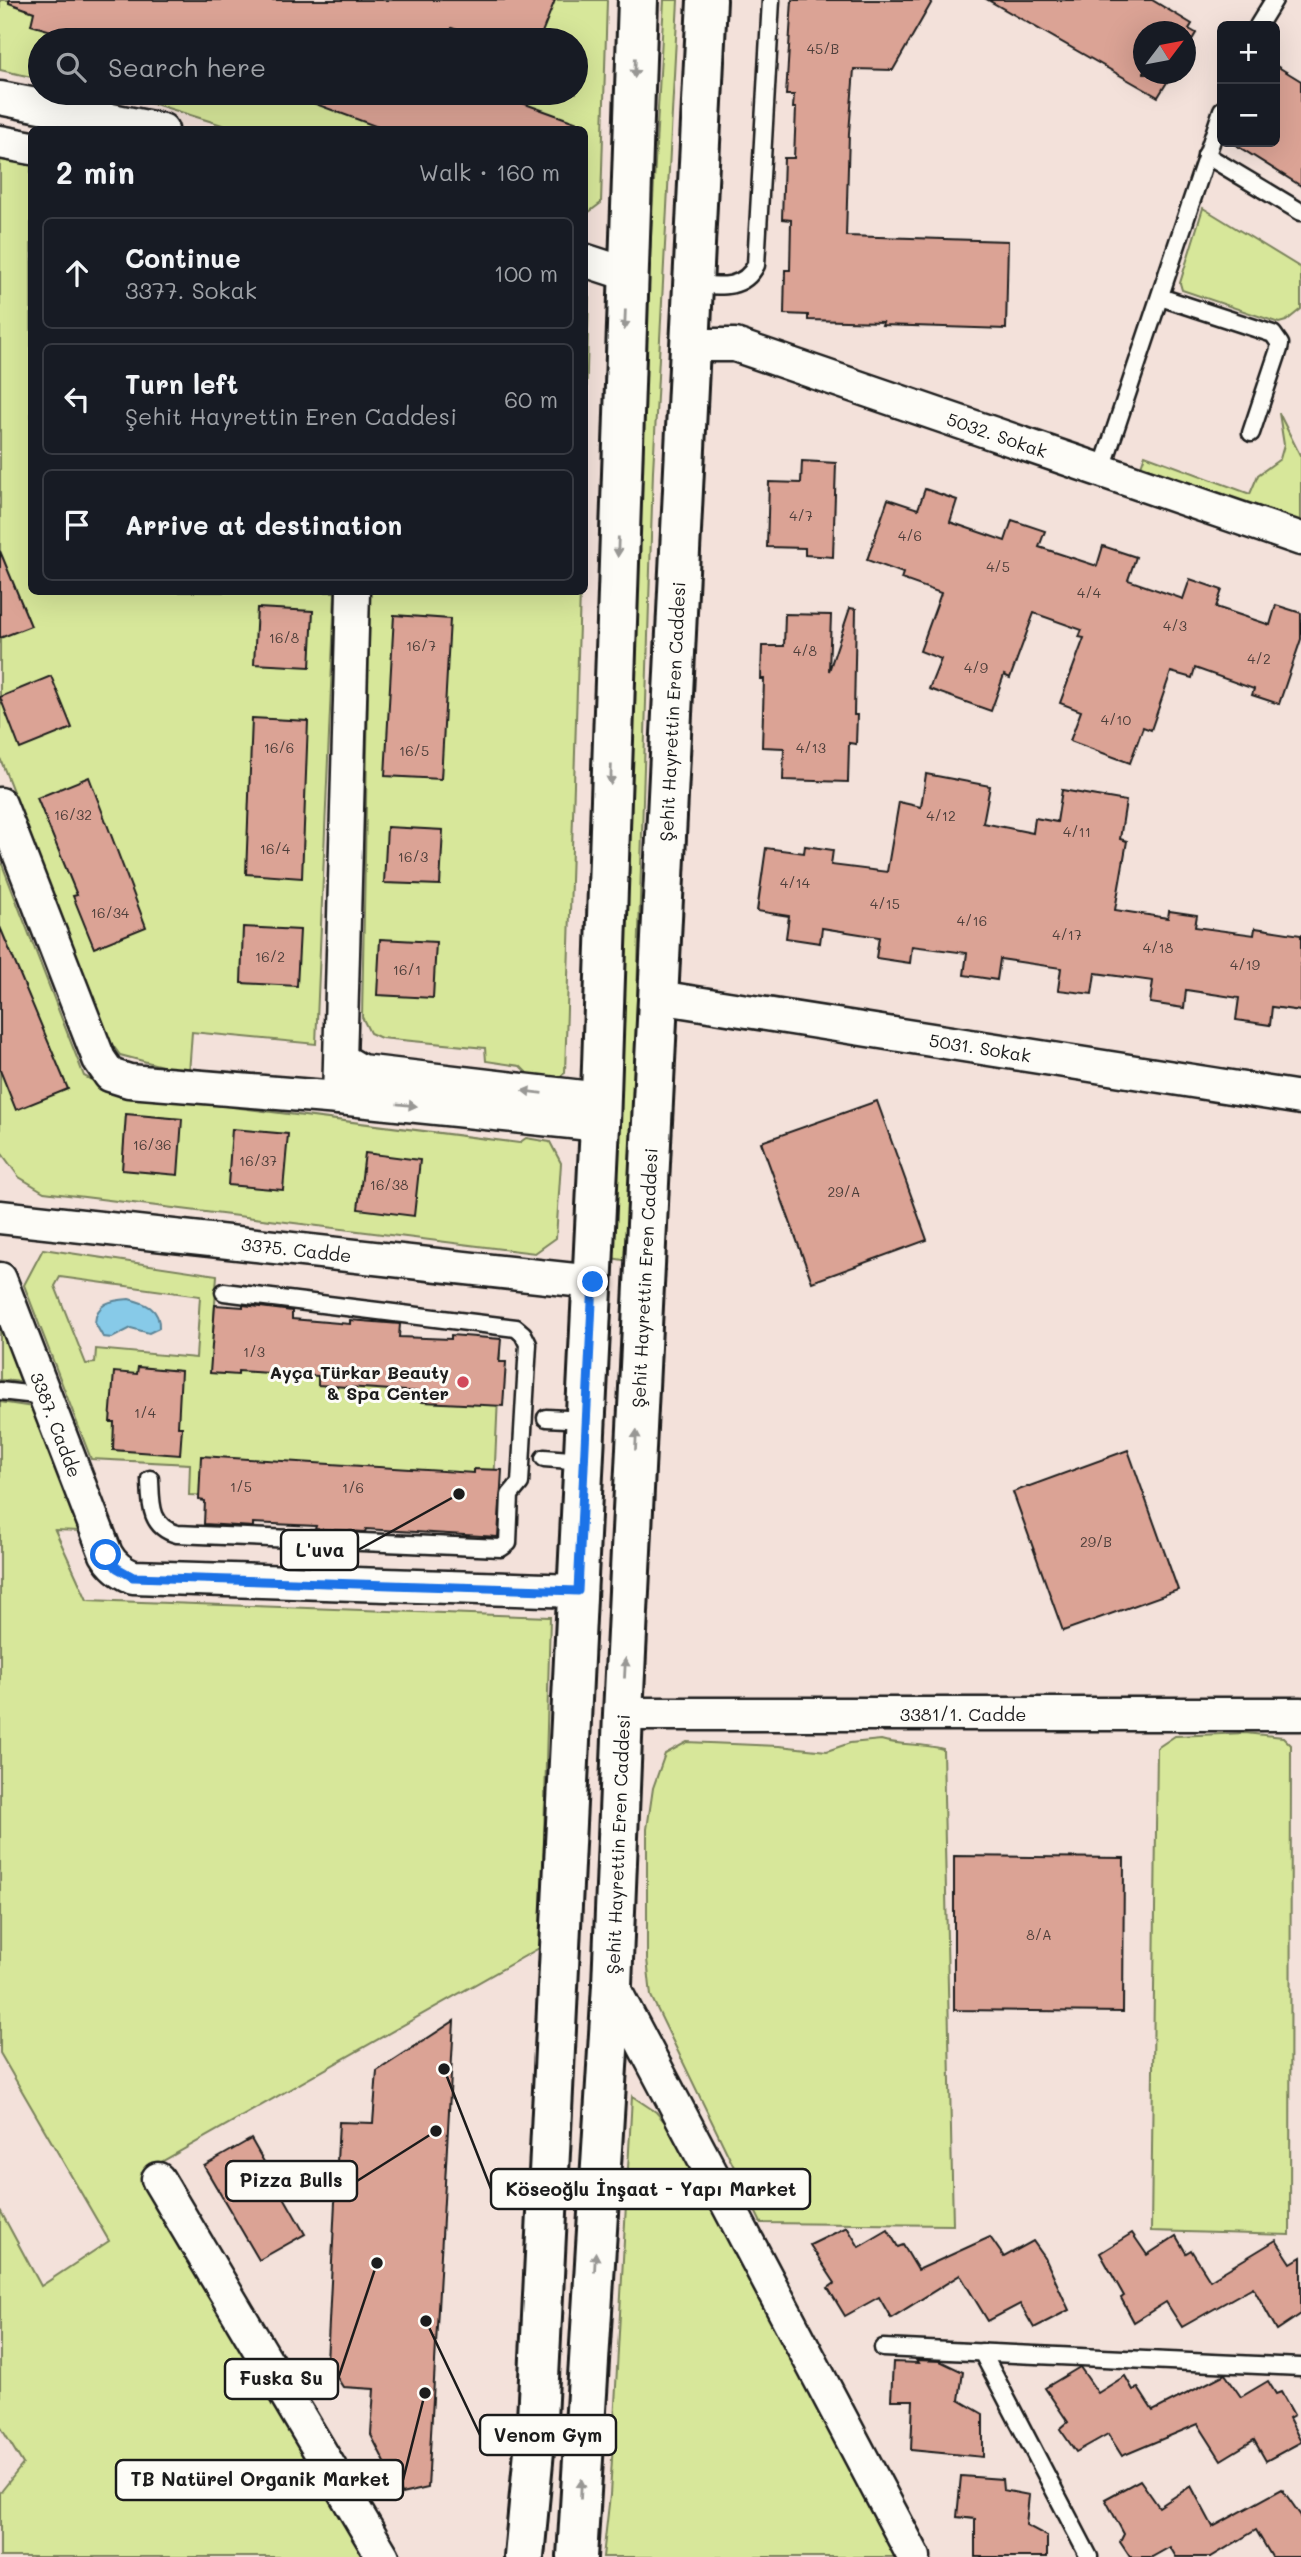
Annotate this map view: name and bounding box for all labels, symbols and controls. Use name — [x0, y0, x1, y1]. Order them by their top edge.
north arrow — [1133, 21, 1196, 84]
map controls — [1217, 21, 1280, 147]
button: + — [1217, 21, 1280, 84]
search box — [28, 28, 588, 105]
house number: 45/B — [807, 39, 839, 58]
icon: search — [52, 48, 90, 86]
text: Search here — [108, 50, 266, 84]
one-way arrow — [630, 57, 641, 79]
button: − — [1217, 84, 1280, 147]
text: 2 min — [56, 152, 135, 192]
text: Walk · 160 m — [419, 157, 560, 187]
text: Continue — [125, 241, 241, 275]
icon: ahead — [58, 254, 96, 292]
text: 100 m — [494, 258, 558, 288]
text: 3377. Sokak — [125, 275, 257, 305]
one-way arrow — [620, 309, 631, 331]
text: Turn left — [125, 367, 238, 401]
icon: left — [58, 380, 96, 418]
text: 60 m — [504, 384, 558, 414]
text: Şehit Hayrettin Eren Caddesi — [125, 401, 457, 431]
street label: 5032. Sokak — [944, 407, 1050, 463]
icon: arrive — [58, 506, 96, 544]
house number: 4/7 — [789, 506, 813, 525]
text: Arrive at destination — [125, 508, 402, 542]
house number: 4/6 — [898, 526, 922, 545]
one-way arrow — [612, 537, 624, 559]
house number: 4/5 — [986, 557, 1010, 576]
street label: Şehit Hayrettin Eren Caddesi — [654, 581, 690, 842]
house number: 4/4 — [1077, 583, 1102, 602]
house number: 4/3 — [1163, 616, 1187, 635]
house number: 16/8 — [269, 628, 299, 647]
house number: 16/7 — [406, 636, 436, 655]
house number: 4/8 — [793, 641, 817, 660]
house number: 4/2 — [1247, 649, 1271, 668]
house number: 4/9 — [964, 658, 988, 677]
house number: 4/10 — [1101, 710, 1132, 729]
house number: 16/6 — [264, 738, 294, 757]
house number: 4/13 — [796, 738, 826, 757]
house number: 16/5 — [399, 741, 429, 760]
one-way arrow — [605, 764, 616, 786]
house number: 16/32 — [54, 805, 92, 824]
house number: 4/12 — [926, 806, 956, 825]
house number: 4/11 — [1063, 822, 1091, 841]
house number: 16/4 — [260, 839, 291, 858]
house number: 16/3 — [398, 847, 428, 866]
house number: 4/14 — [780, 873, 811, 892]
house number: 4/15 — [870, 894, 900, 913]
house number: 16/34 — [91, 903, 130, 922]
house number: 4/16 — [957, 911, 987, 930]
house number: 4/17 — [1052, 925, 1082, 944]
house number: 4/18 — [1143, 938, 1173, 957]
house number: 16/2 — [255, 947, 285, 966]
house number: 4/19 — [1230, 955, 1260, 974]
house number: 16/1 — [393, 960, 421, 979]
street label: 5031. Sokak — [928, 1028, 1033, 1067]
one-way arrow — [521, 1086, 543, 1097]
one-way arrow — [396, 1100, 418, 1111]
house number: 16/36 — [133, 1135, 171, 1154]
street label: Şehit Hayrettin Eren Caddesi — [626, 1147, 663, 1408]
house number: 16/37 — [239, 1151, 277, 1170]
house number: 16/38 — [370, 1175, 408, 1194]
house number: 29/A — [827, 1182, 861, 1201]
street label: 3375. Cadde — [240, 1232, 353, 1267]
route end — [577, 1266, 608, 1297]
house number: 1/3 — [243, 1342, 265, 1361]
place label: Ayça Türkar Beauty & Spa Center — [269, 1360, 449, 1405]
street label: 3387. Cadde — [25, 1368, 87, 1481]
marker: Ayça Türkar Beauty & Spa Center — [455, 1374, 471, 1390]
house number: 1/4 — [134, 1403, 157, 1422]
one-way arrow — [631, 1429, 642, 1451]
house number: 1/5 — [230, 1477, 252, 1496]
house number: 1/6 — [342, 1478, 364, 1497]
callout: L'uva — [281, 1530, 358, 1570]
house number: 29/B — [1080, 1532, 1112, 1551]
text: L'uva — [296, 1537, 344, 1562]
route start — [90, 1539, 121, 1570]
one-way arrow — [620, 1656, 631, 1678]
street label: 3381/1. Cadde — [900, 1702, 1026, 1726]
street label: Şehit Hayrettin Eren Caddesi — [600, 1714, 635, 1975]
house number: 8/A — [1026, 1925, 1052, 1944]
callout: Pizza Bulls — [226, 2161, 357, 2201]
text: Pizza Bulls — [240, 2167, 342, 2192]
callout: Köseoğlu İnşaat - Yapı Market — [491, 2169, 810, 2209]
text: Köseoğlu İnşaat - Yapı Market — [506, 2176, 796, 2202]
one-way arrow — [590, 2251, 601, 2273]
callout: Fuska Su — [225, 2359, 338, 2399]
text: Fuska Su — [239, 2365, 323, 2390]
callout: Venom Gym — [480, 2415, 616, 2455]
text: Venom Gym — [494, 2422, 602, 2447]
callout: TB Natürel Organik Market — [116, 2460, 403, 2500]
text: TB Natürel Organik Market — [130, 2466, 390, 2491]
one-way arrow — [576, 2478, 587, 2500]

